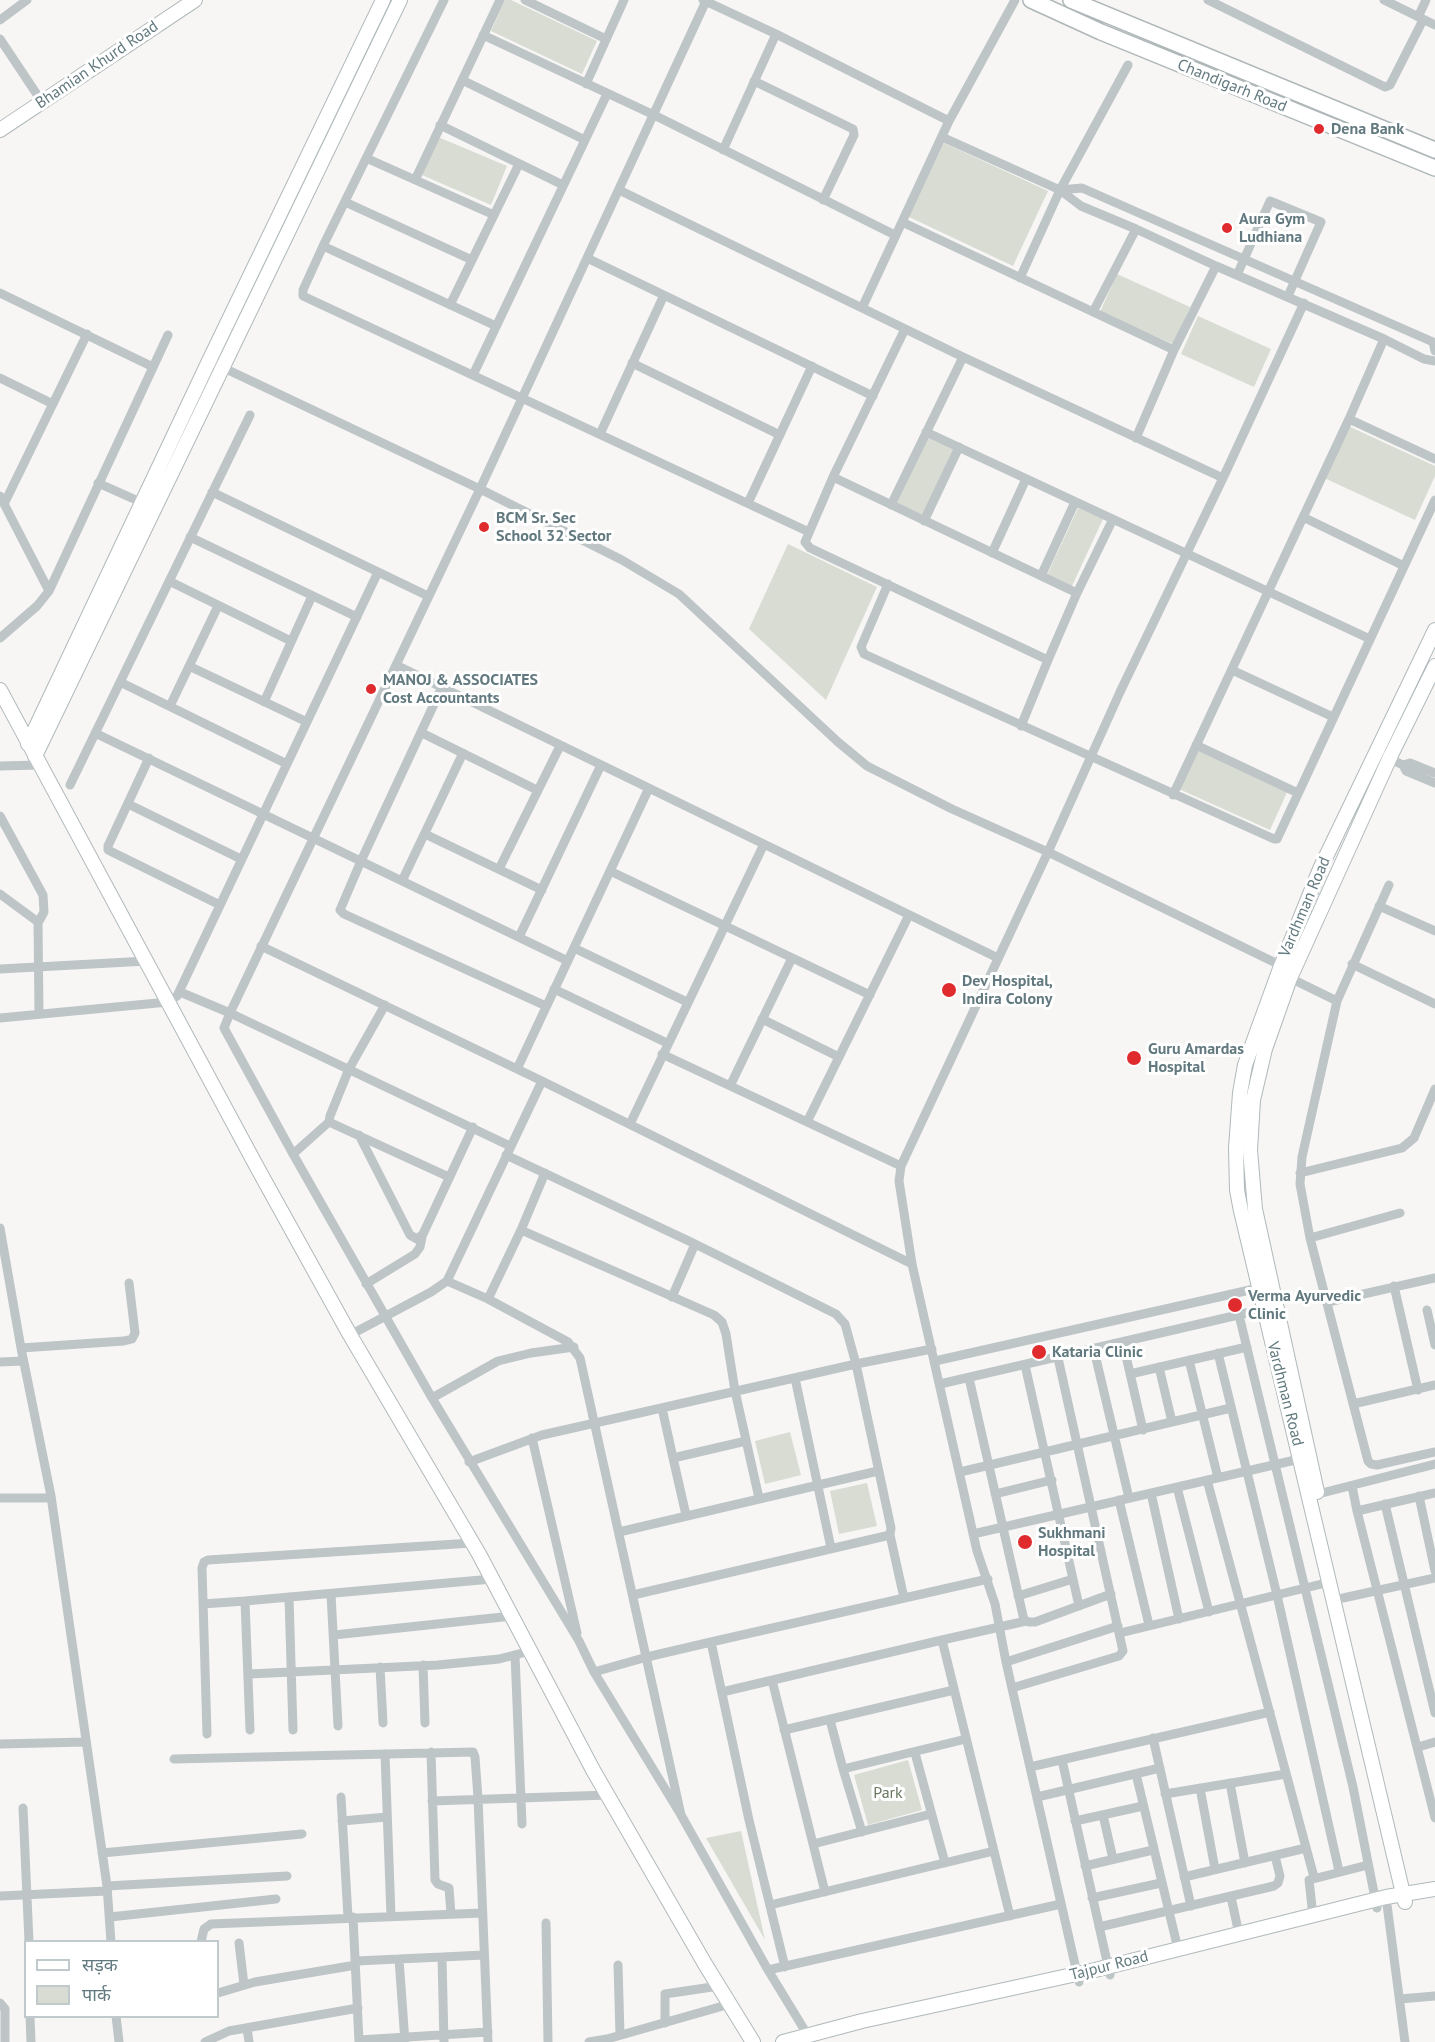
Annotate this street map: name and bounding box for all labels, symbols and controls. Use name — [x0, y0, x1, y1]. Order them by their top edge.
street label: Bhamian Khurd Road — [32, 17, 162, 113]
street label: Chandigarh Road — [1174, 55, 1290, 117]
place label: Dena Bank — [1331, 119, 1404, 139]
marker: Dena Bank — [1312, 122, 1326, 136]
place label: Aura Gym Ludhiana — [1239, 209, 1305, 247]
marker: Aura Gym Ludhiana — [1220, 221, 1234, 235]
place label: BCM Sr. Sec School 32 Sector — [496, 508, 611, 546]
marker: BCM Sr. Sec School 32 Sector — [477, 520, 491, 534]
place label: MANOJ & ASSOCIATES Cost Accountants — [383, 670, 538, 708]
marker: MANOJ & ASSOCIATES Cost Accountants — [364, 682, 378, 696]
street label: Vardhman Road — [1275, 854, 1335, 960]
place label: Dev Hospital, Indira Colony — [962, 971, 1053, 1009]
marker: Dev Hospital, Indira Colony — [940, 981, 958, 999]
place label: Guru Amardas Hospital — [1148, 1039, 1244, 1077]
marker: Guru Amardas Hospital — [1125, 1049, 1143, 1067]
place label: Verma Ayurvedic Clinic — [1248, 1286, 1361, 1324]
marker: Verma Ayurvedic Clinic — [1226, 1296, 1244, 1314]
street label: Vardhman Road — [1263, 1340, 1307, 1448]
place label: Kataria Clinic — [1052, 1342, 1143, 1362]
marker: Kataria Clinic — [1030, 1343, 1048, 1361]
place label: Sukhmani Hospital — [1038, 1523, 1106, 1561]
marker: Sukhmani Hospital — [1016, 1533, 1034, 1551]
park label: Park — [873, 1783, 903, 1803]
legend — [24, 1940, 219, 2018]
street label: Tajpur Road — [1068, 1947, 1150, 1985]
text: सड़क — [82, 1953, 118, 1976]
text: पार्क — [82, 1983, 111, 2006]

